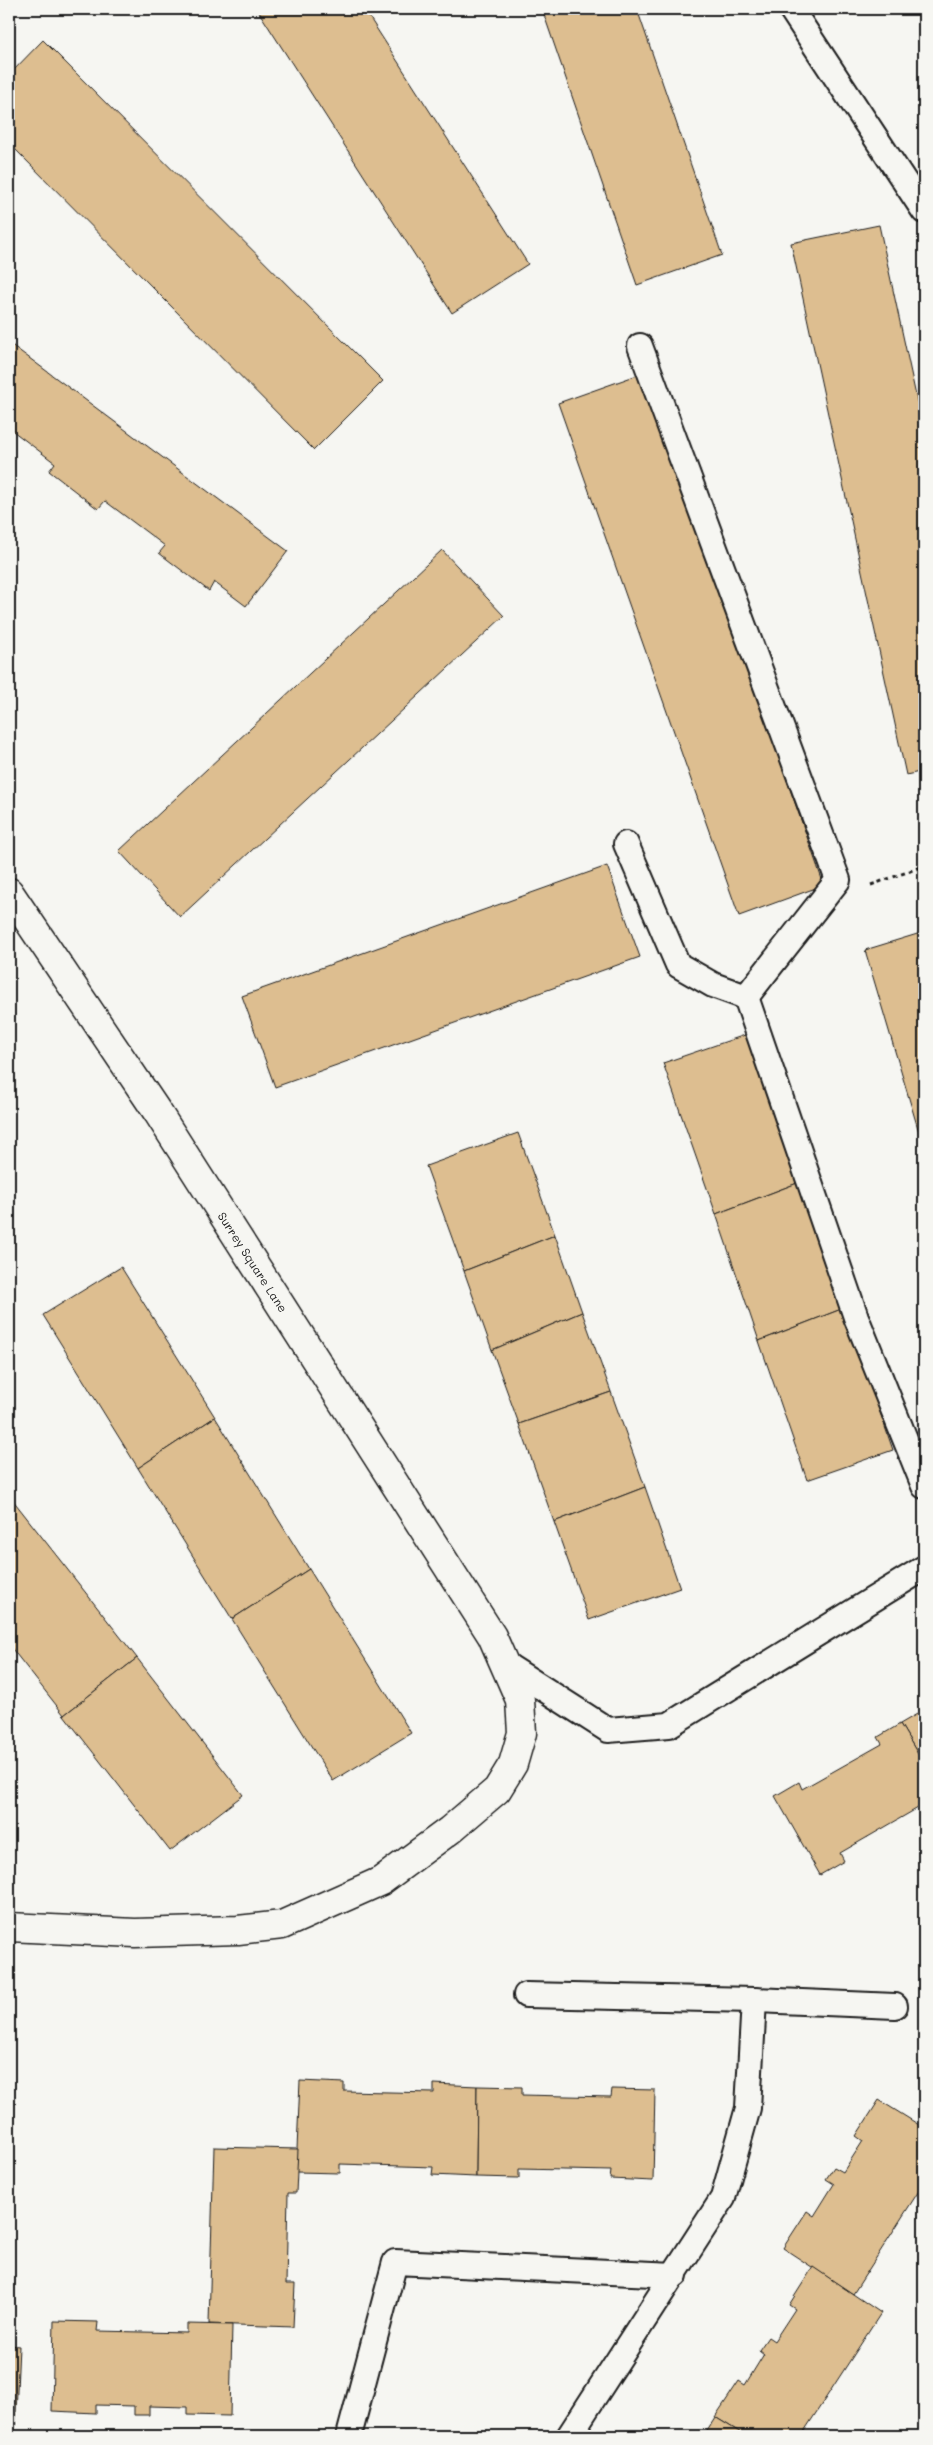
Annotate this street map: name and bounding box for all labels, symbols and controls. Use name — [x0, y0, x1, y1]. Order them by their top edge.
street label: Surrey Square Lane — [215, 1209, 291, 1315]

